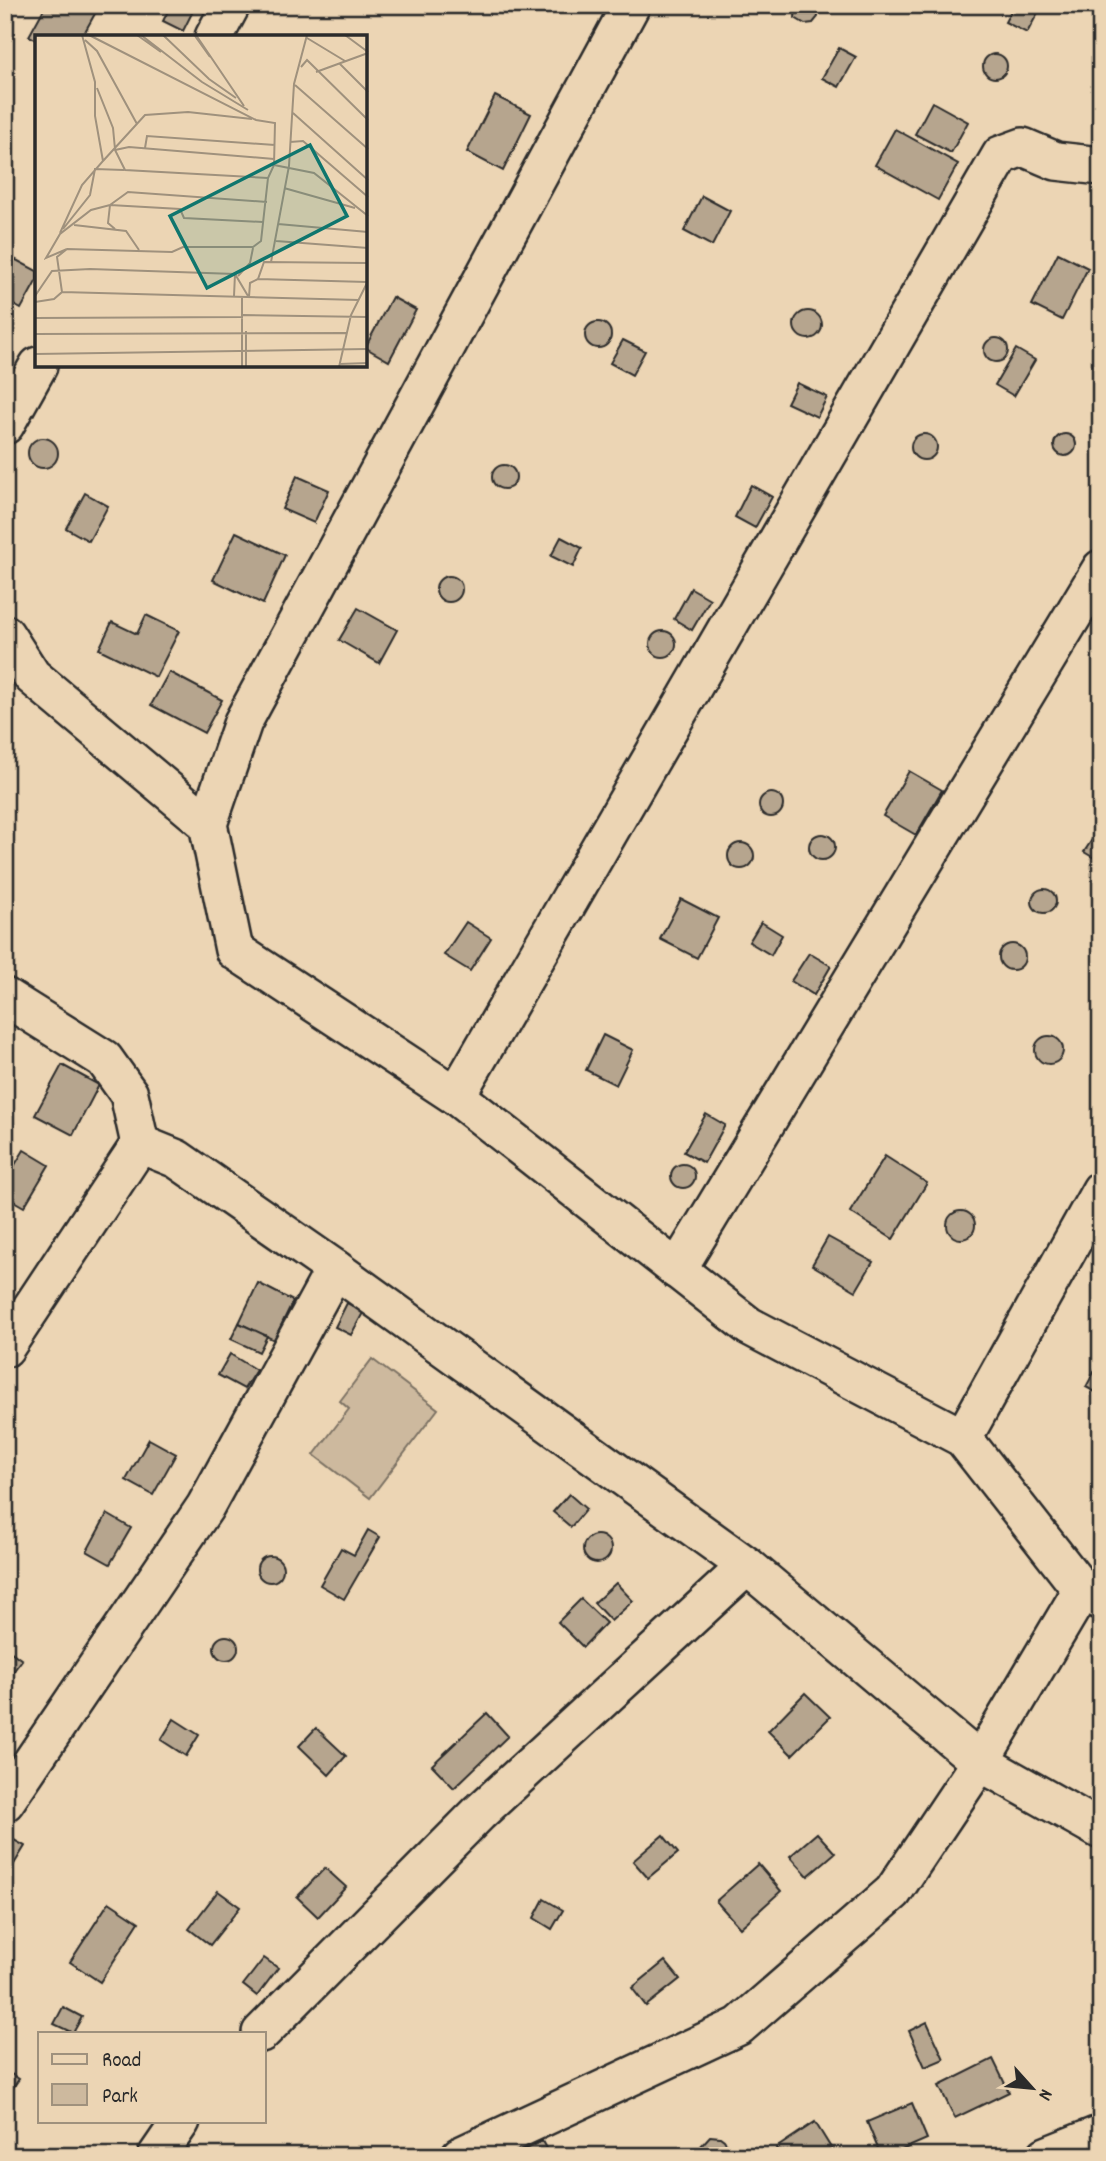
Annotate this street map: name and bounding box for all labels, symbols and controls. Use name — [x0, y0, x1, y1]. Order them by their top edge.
inset map — [35, 35, 368, 368]
legend — [38, 2032, 266, 2122]
text: Road — [102, 2047, 141, 2077]
north arrow — [998, 2052, 1068, 2122]
text: Park — [102, 2083, 138, 2113]
text: N — [1030, 2084, 1058, 2104]

